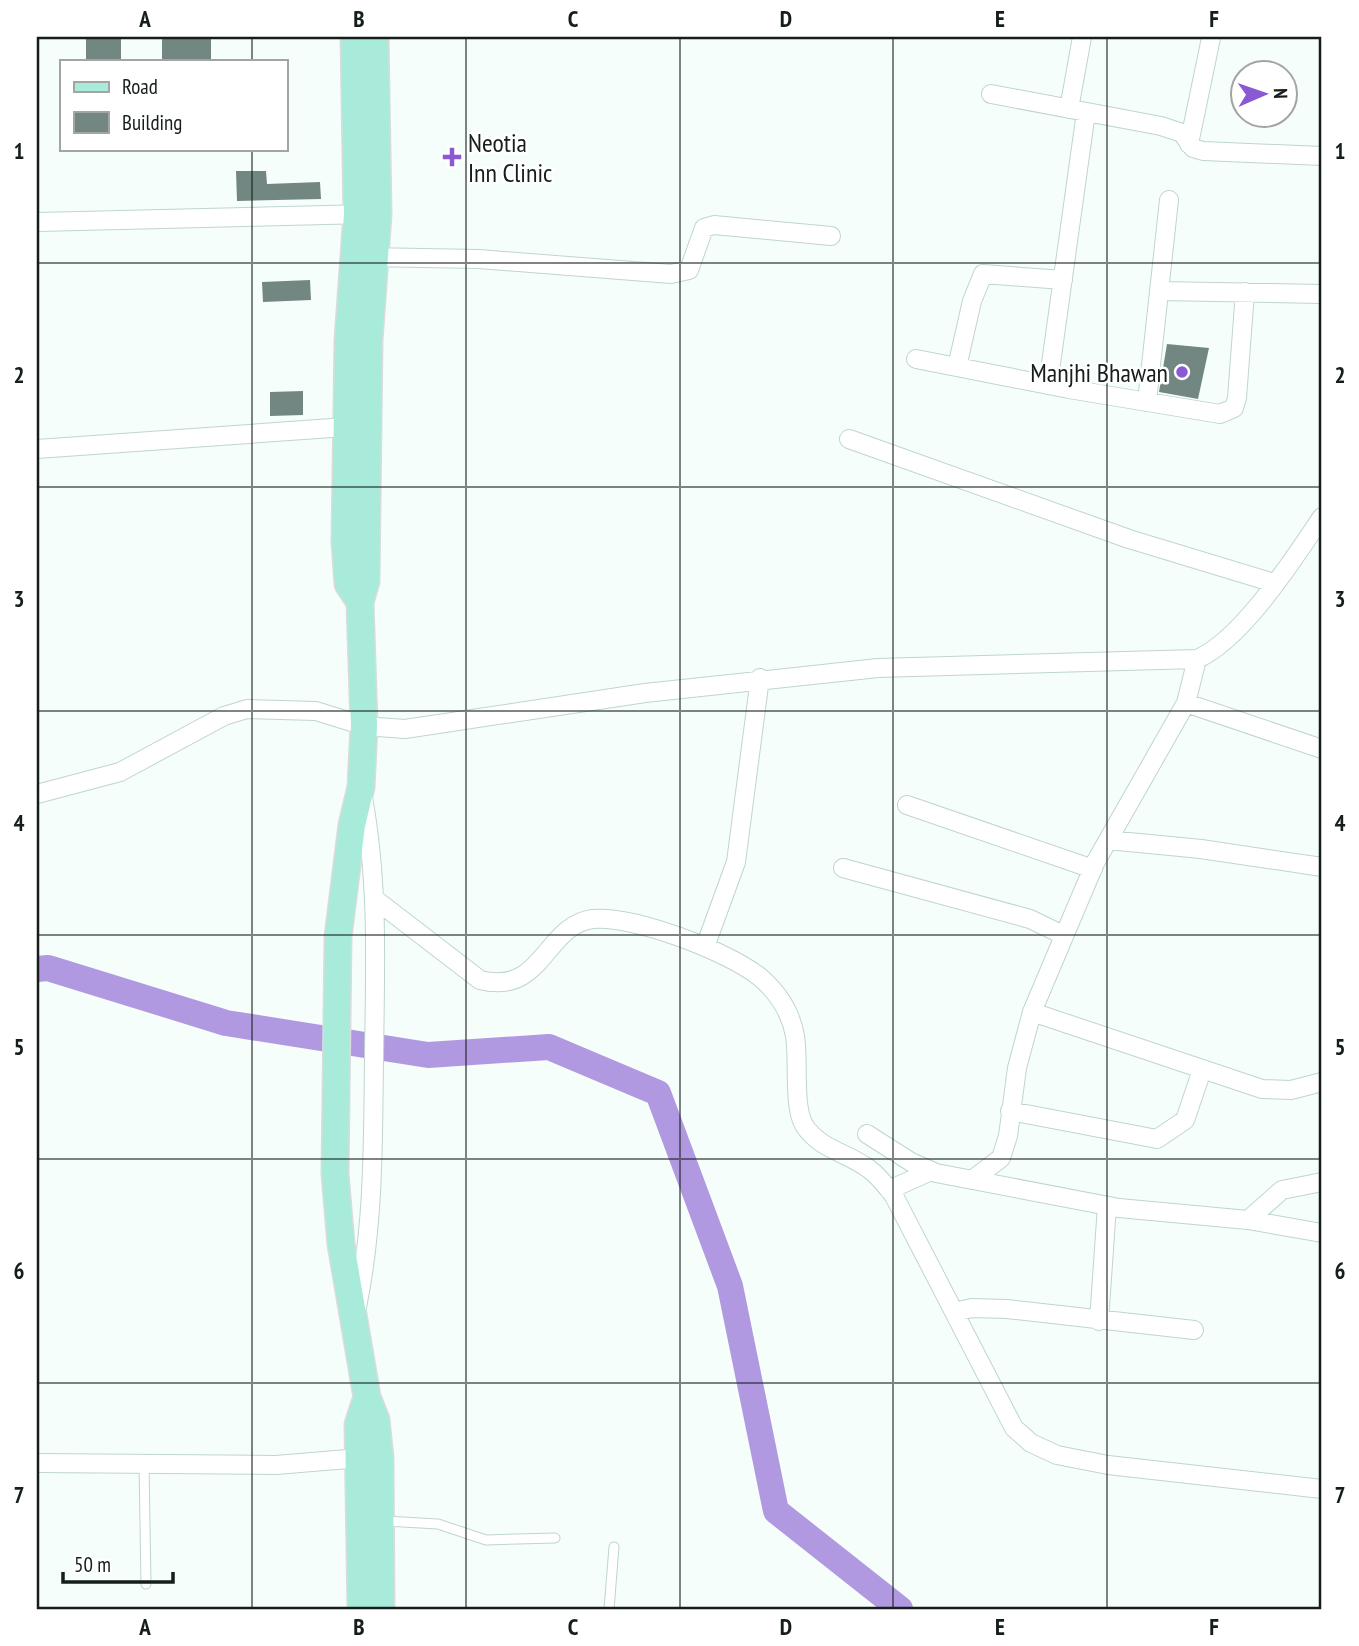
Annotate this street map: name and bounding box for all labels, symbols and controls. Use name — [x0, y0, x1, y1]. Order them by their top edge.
text: A — [138, 4, 151, 33]
text: B — [353, 4, 365, 33]
text: C — [568, 4, 579, 33]
text: D — [780, 4, 792, 33]
text: E — [995, 4, 1005, 33]
text: F — [1209, 4, 1219, 33]
legend — [60, 60, 287, 150]
north arrow — [1230, 60, 1300, 130]
text: Road — [122, 73, 158, 100]
text: N — [1269, 88, 1293, 99]
text: Building — [122, 109, 182, 136]
place label: Neotia Inn Clinic — [468, 126, 552, 189]
text: 1 — [14, 136, 25, 165]
text: 1 — [1335, 136, 1346, 165]
marker: Neotia Inn Clinic — [442, 147, 462, 167]
place label: Manjhi Bhawan — [1030, 356, 1168, 389]
text: 2 — [14, 360, 25, 389]
text: 2 — [1335, 360, 1346, 389]
marker: Manjhi Bhawan — [1174, 364, 1190, 380]
text: 3 — [14, 584, 25, 613]
text: 3 — [1335, 584, 1346, 613]
text: 4 — [14, 808, 25, 837]
text: 4 — [1335, 808, 1346, 837]
text: 5 — [14, 1032, 25, 1061]
text: 5 — [1335, 1032, 1346, 1061]
text: 6 — [14, 1256, 25, 1285]
text: 6 — [1335, 1256, 1346, 1285]
text: 7 — [14, 1480, 25, 1509]
text: 7 — [1335, 1480, 1346, 1509]
scale bar — [63, 1541, 173, 1585]
text: 50 m — [74, 1551, 111, 1578]
text: A — [138, 1612, 151, 1641]
text: B — [353, 1612, 365, 1641]
text: C — [568, 1612, 579, 1641]
text: D — [780, 1612, 792, 1641]
text: E — [995, 1612, 1005, 1641]
text: F — [1209, 1612, 1219, 1641]

